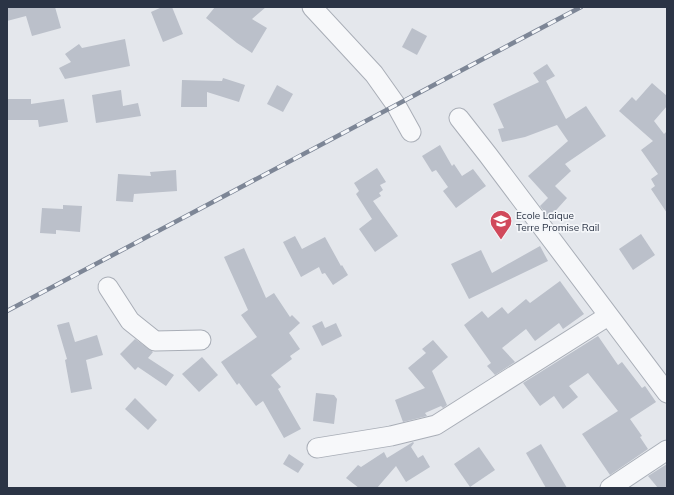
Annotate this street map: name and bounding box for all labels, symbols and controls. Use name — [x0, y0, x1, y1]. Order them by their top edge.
school or university icon: Ecole Laique Terre Promise Rail — [488, 208, 514, 241]
place label: Ecole Laique Terre Promise Rail — [516, 209, 599, 234]

